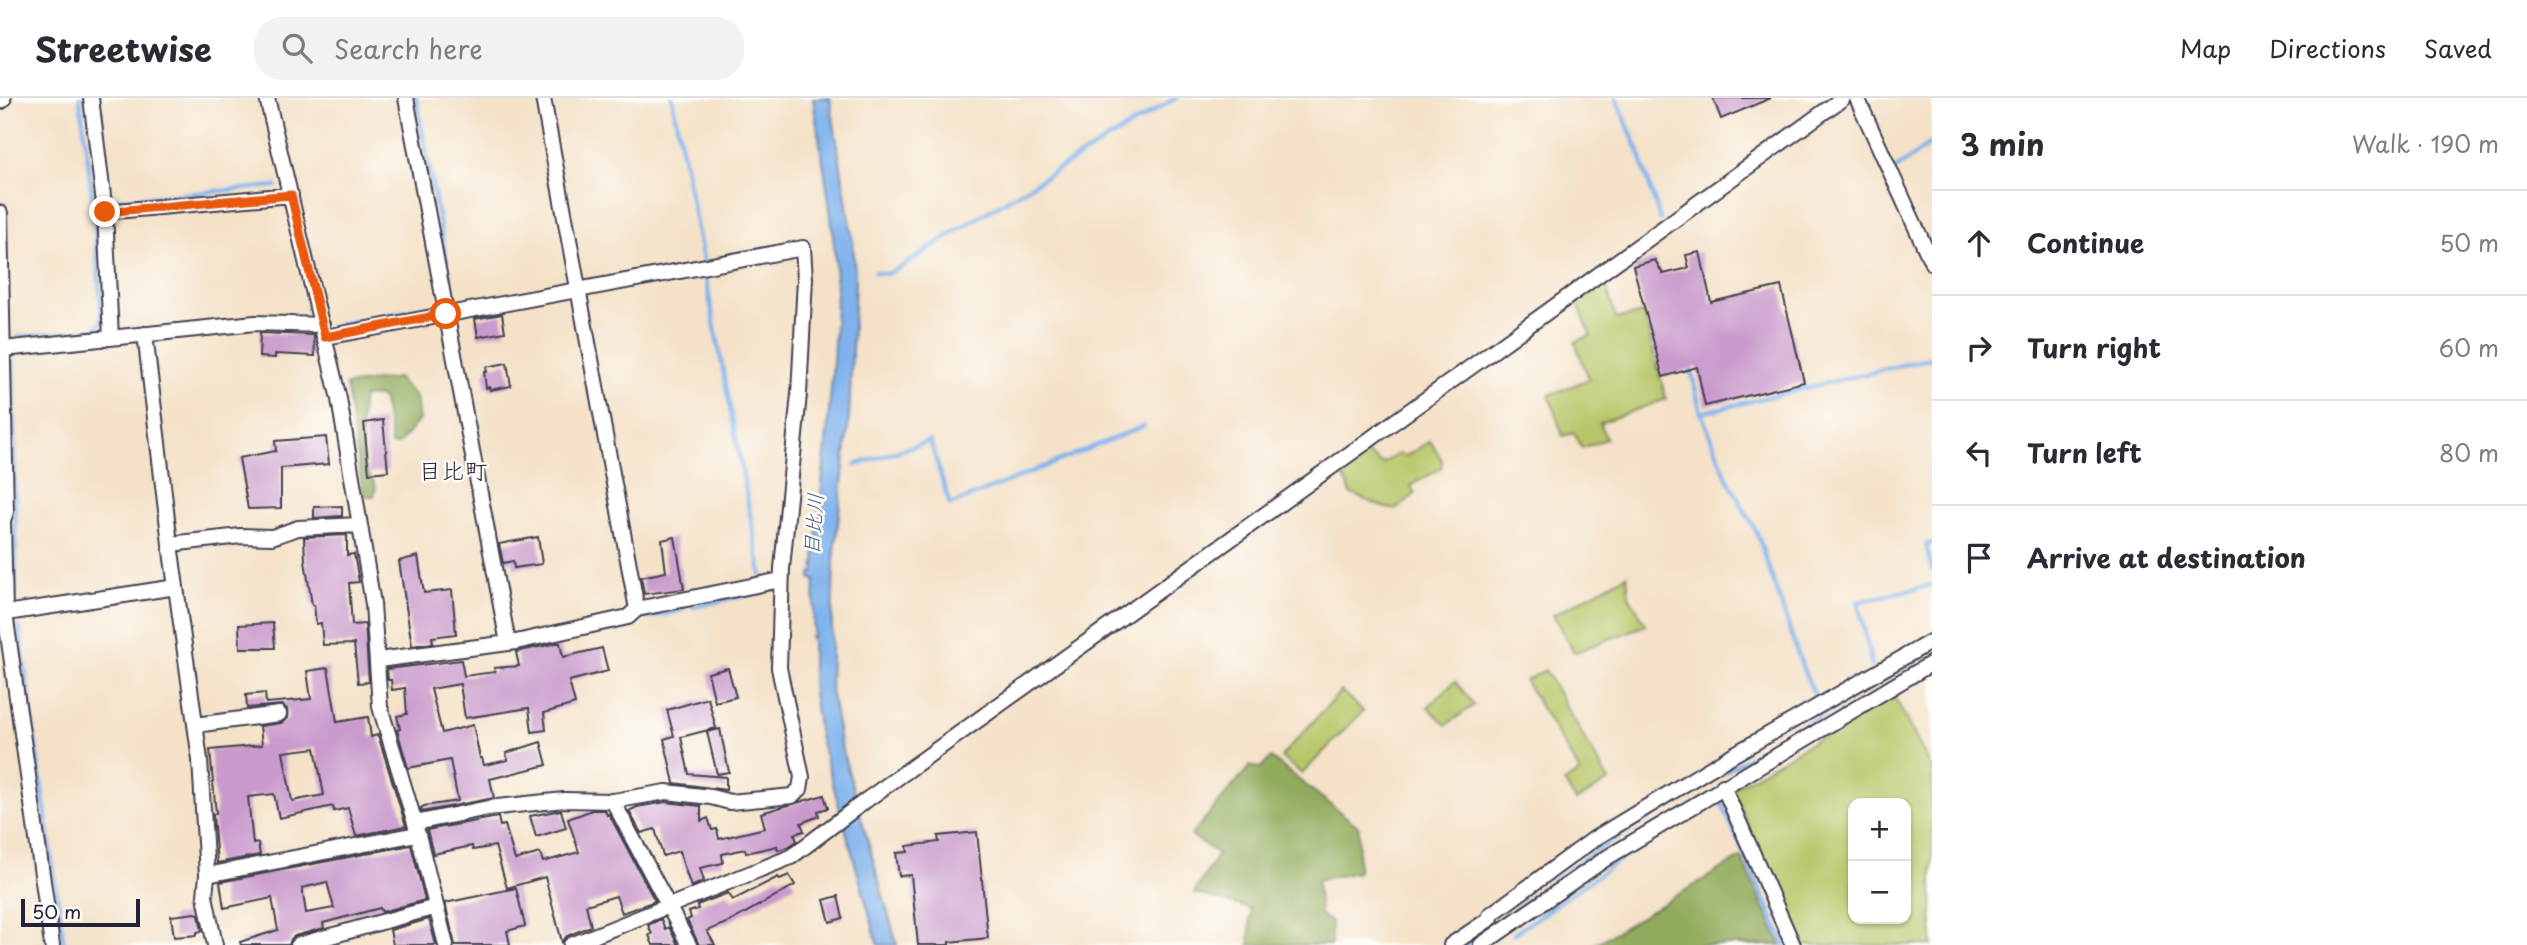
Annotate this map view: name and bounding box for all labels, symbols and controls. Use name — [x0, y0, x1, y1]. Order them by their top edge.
search box — [254, 17, 744, 80]
text: Streetwise — [35, 23, 212, 73]
icon: search — [278, 29, 316, 67]
text: Search here — [334, 29, 483, 68]
text: Map — [2180, 30, 2231, 66]
text: Directions — [2269, 30, 2386, 66]
text: Saved — [2424, 30, 2492, 66]
text: 3 min — [1960, 121, 2045, 166]
text: Walk · 190 m — [2352, 126, 2499, 161]
route end — [89, 196, 120, 227]
text: Continue — [2027, 223, 2144, 262]
icon: ahead — [1960, 224, 1998, 262]
text: 50 m — [2439, 225, 2499, 260]
route start — [430, 298, 461, 329]
text: Turn right — [2027, 328, 2161, 367]
icon: right — [1960, 329, 1998, 367]
text: 60 m — [2439, 330, 2499, 365]
text: Turn left — [2027, 433, 2142, 472]
icon: left — [1960, 434, 1998, 472]
text: 80 m — [2439, 435, 2499, 470]
district label: 目比町 — [419, 452, 488, 487]
water label: 目比川 — [794, 491, 830, 557]
text: Arrive at destination — [2027, 538, 2306, 577]
icon: arrive — [1960, 539, 1998, 577]
map controls — [1848, 798, 1911, 924]
button: + — [1848, 798, 1911, 861]
button: − — [1848, 861, 1911, 924]
scale bar — [21, 896, 140, 928]
text: 50 m — [32, 897, 81, 925]

